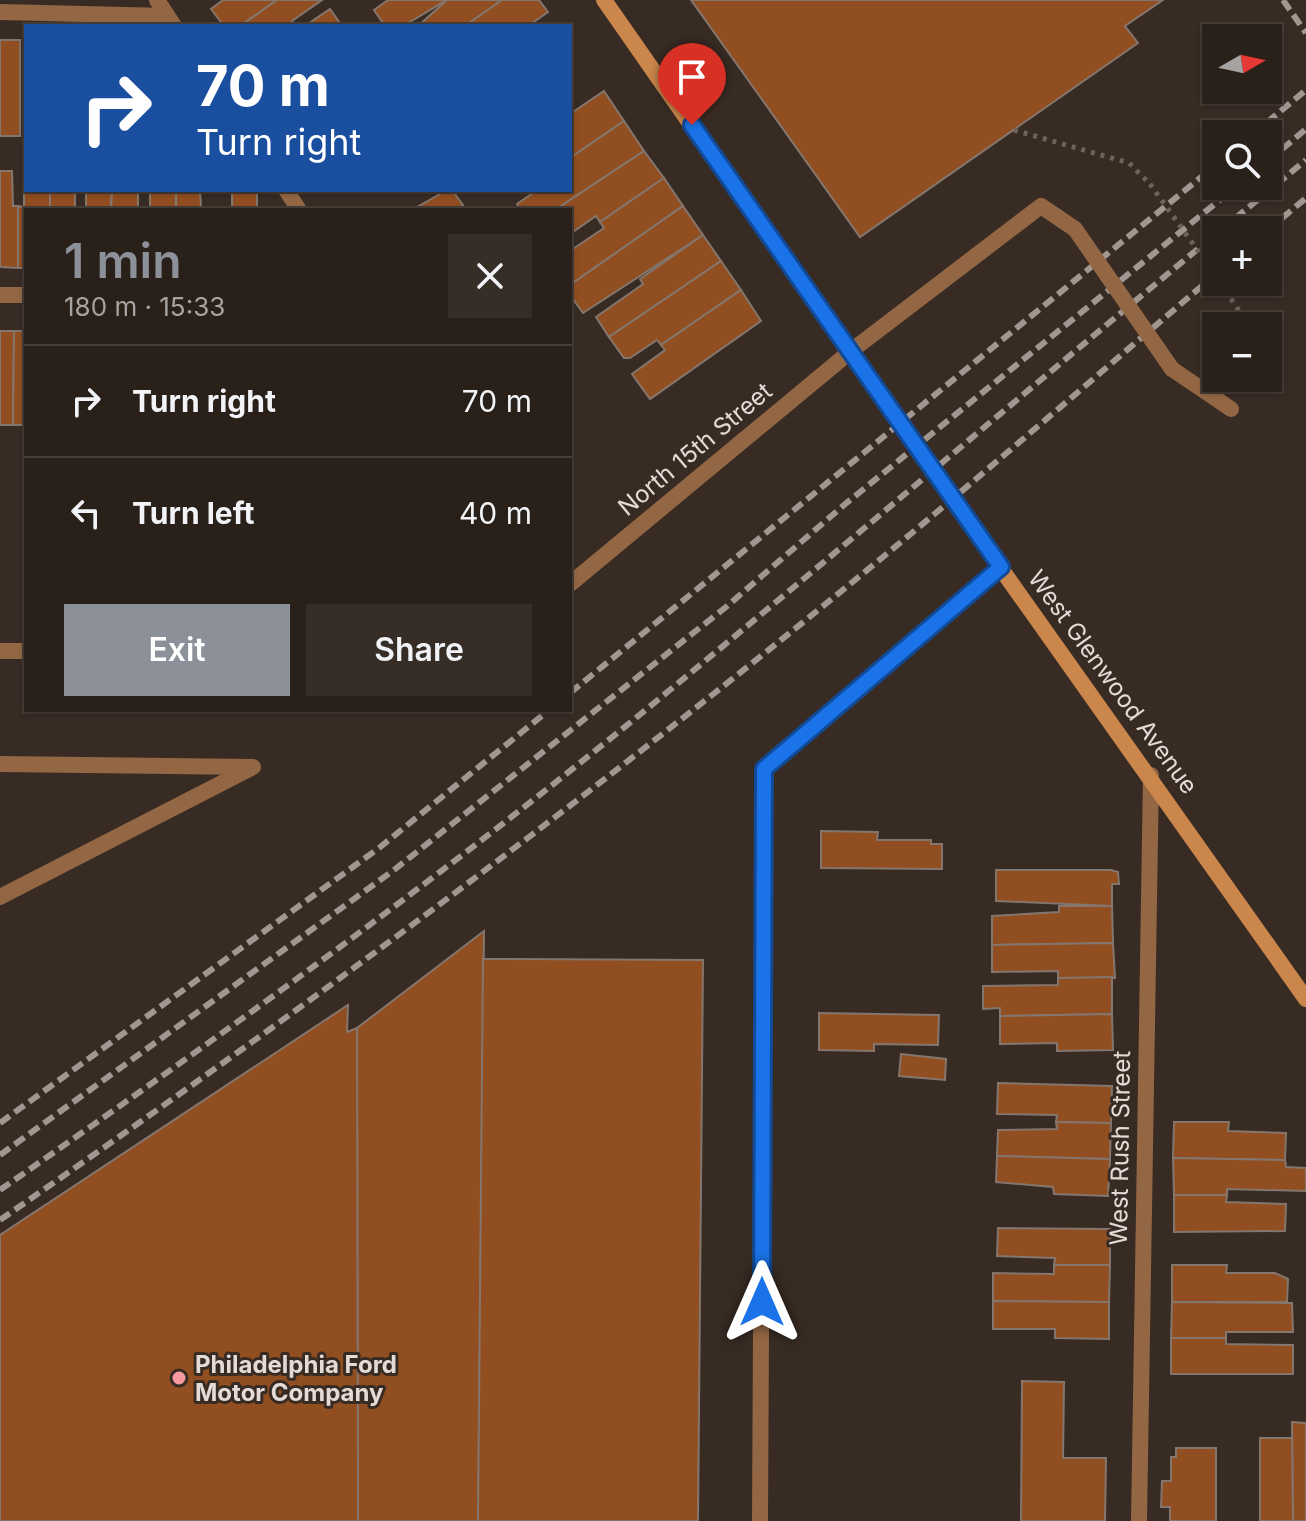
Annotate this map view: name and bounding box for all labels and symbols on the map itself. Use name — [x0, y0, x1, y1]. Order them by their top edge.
north arrow — [1202, 24, 1282, 104]
pin — [658, 43, 726, 125]
street label: North 15th Street — [612, 376, 778, 522]
street label: West Glenwood Avenue — [1022, 565, 1204, 799]
street label: West Rush Street — [1104, 1050, 1136, 1246]
position arrow — [720, 1260, 804, 1344]
place label: Philadelphia Ford Motor Company — [195, 1350, 397, 1407]
marker: Philadelphia Ford Motor Company — [170, 1369, 188, 1387]

